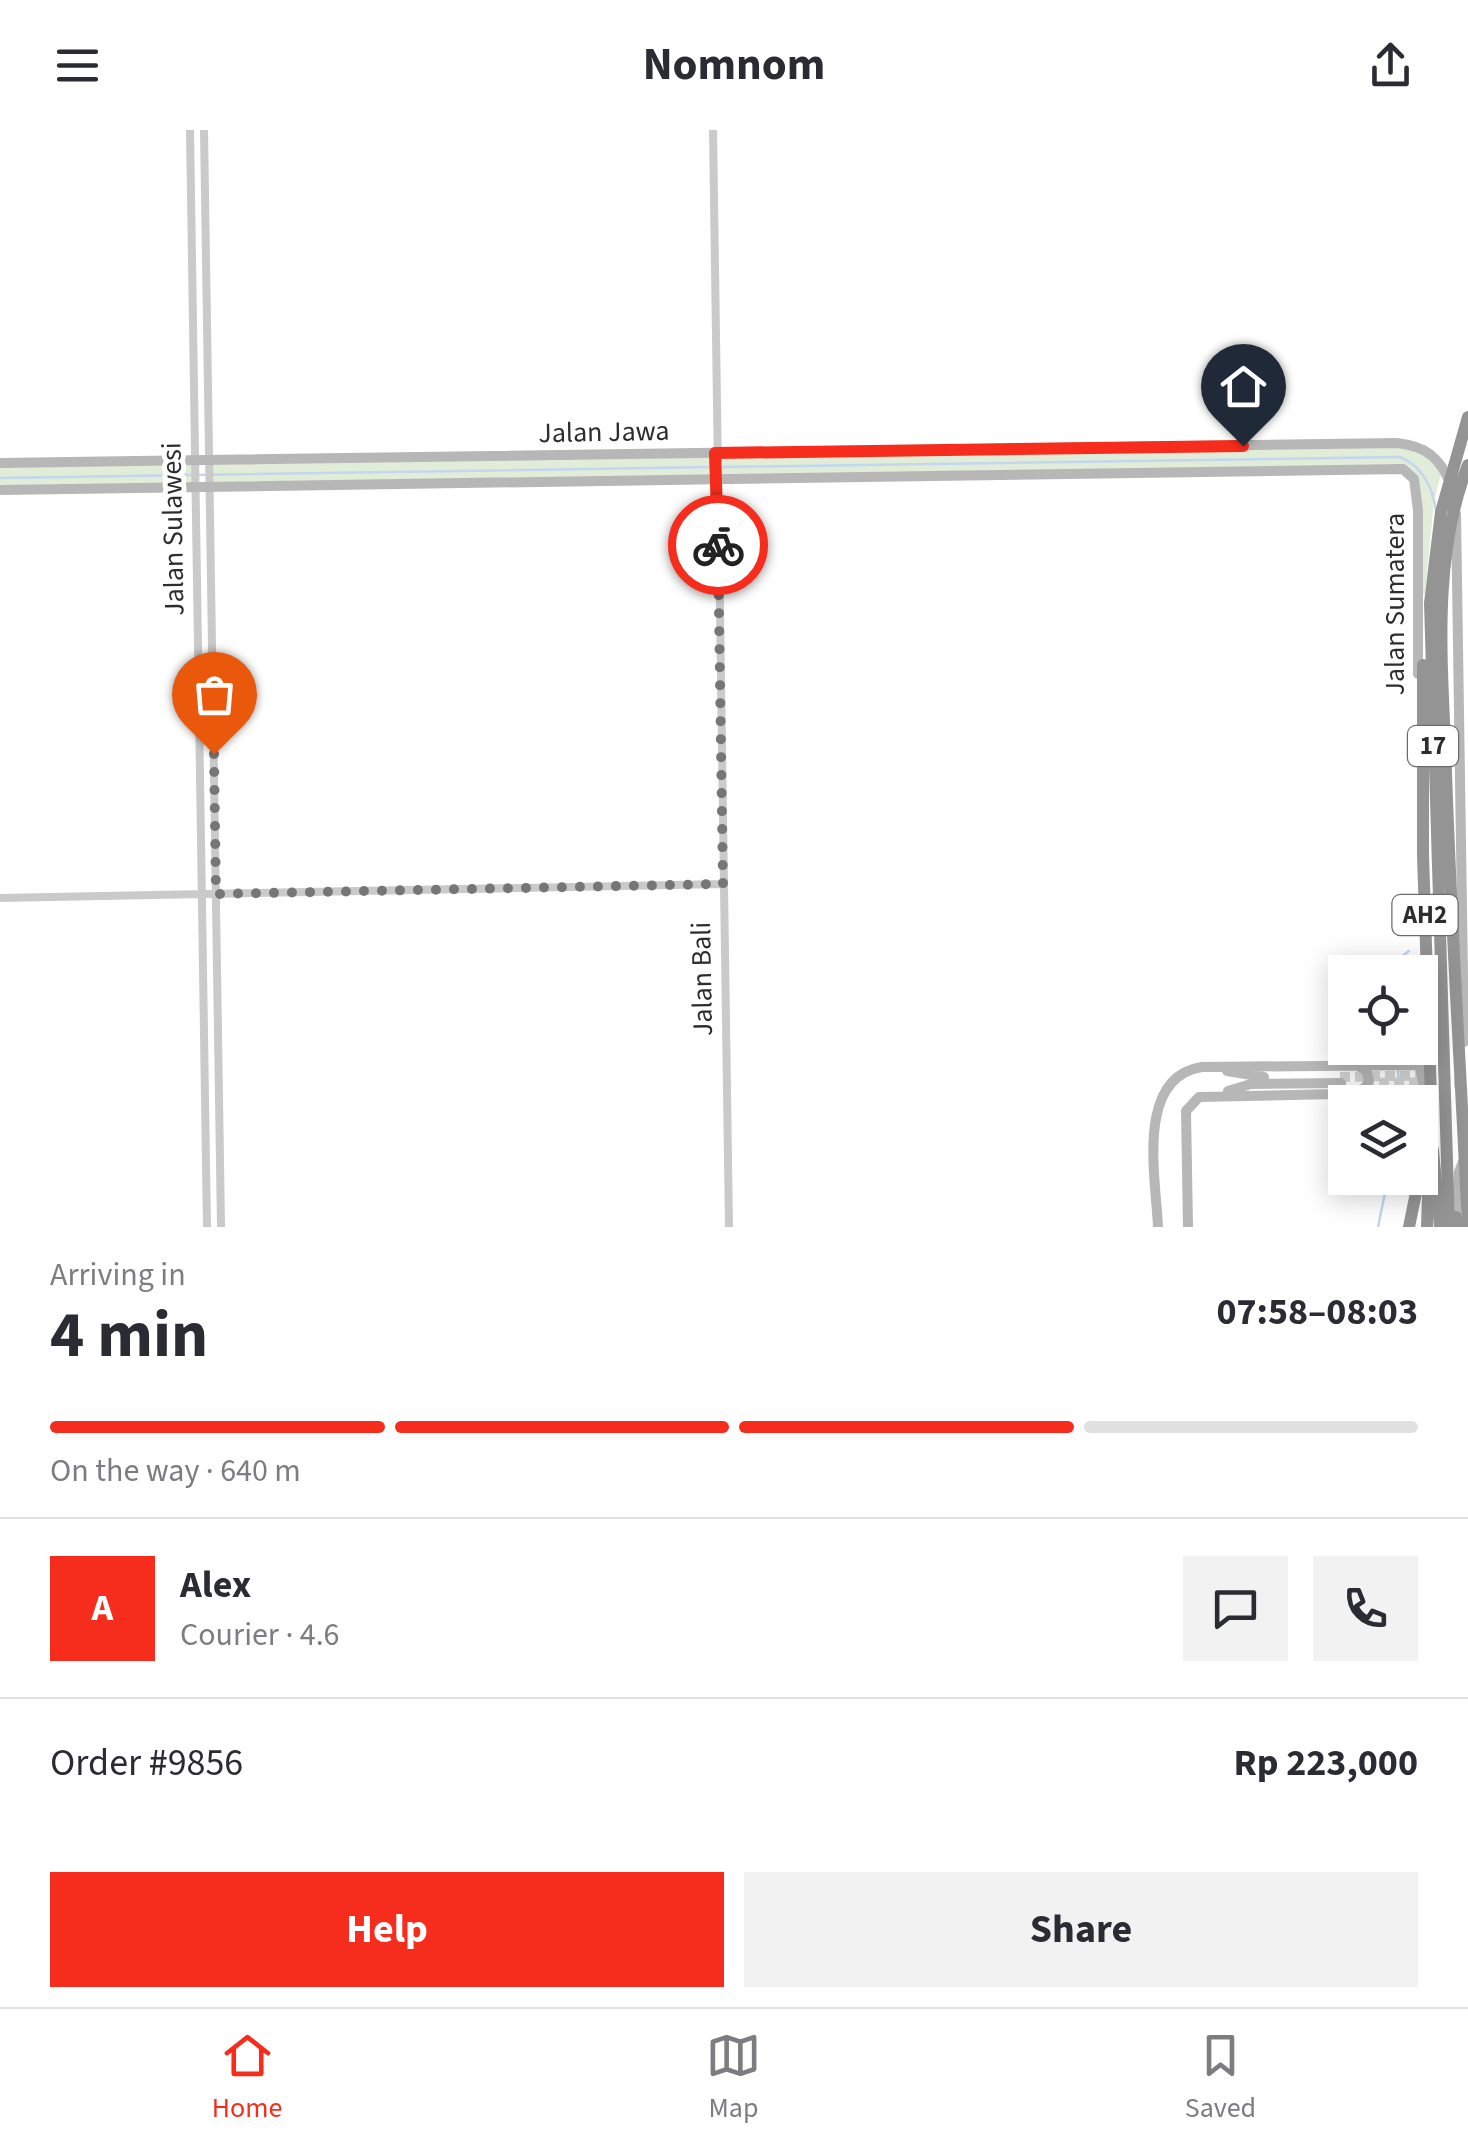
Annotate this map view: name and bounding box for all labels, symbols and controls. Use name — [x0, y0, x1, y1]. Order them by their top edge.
text: Nomnom — [643, 33, 825, 97]
icon: menu — [50, 38, 105, 93]
icon: share — [1363, 38, 1418, 93]
pin — [1201, 344, 1286, 447]
icon: home — [1216, 359, 1271, 414]
street label: Jalan Jawa — [538, 411, 670, 453]
street label: Jalan Sulawesi — [151, 442, 195, 616]
courier — [668, 495, 768, 595]
street label: Jalan Sumatera — [1375, 513, 1415, 695]
icon: bike — [691, 518, 746, 573]
pin — [172, 652, 257, 755]
icon: bag — [187, 667, 242, 722]
road number: 17 — [1408, 726, 1458, 766]
road number: AH2 — [1392, 895, 1458, 935]
street label: Jalan Bali — [681, 922, 723, 1036]
map controls — [1328, 955, 1438, 1195]
button: locate — [1328, 955, 1438, 1065]
button: layers — [1328, 1085, 1438, 1195]
text: Arriving in — [50, 1252, 186, 1298]
text: 07:58–08:03 — [1216, 1285, 1418, 1339]
text: 4 min — [50, 1289, 208, 1382]
text: On the way · 640 m — [50, 1448, 301, 1494]
button: chat — [1183, 1556, 1288, 1661]
button: phone — [1313, 1556, 1418, 1661]
text: Alex — [180, 1558, 251, 1612]
text: A — [92, 1581, 113, 1635]
text: Courier · 4.6 — [180, 1612, 340, 1658]
text: Order #9856 — [50, 1736, 243, 1790]
text: Rp 223,000 — [1234, 1736, 1418, 1790]
button: Help — [50, 1872, 724, 1987]
button: Share — [744, 1872, 1418, 1987]
tab: Home — [212, 2028, 282, 2128]
tab: Map — [706, 2028, 761, 2128]
tab: Saved — [1185, 2028, 1256, 2128]

